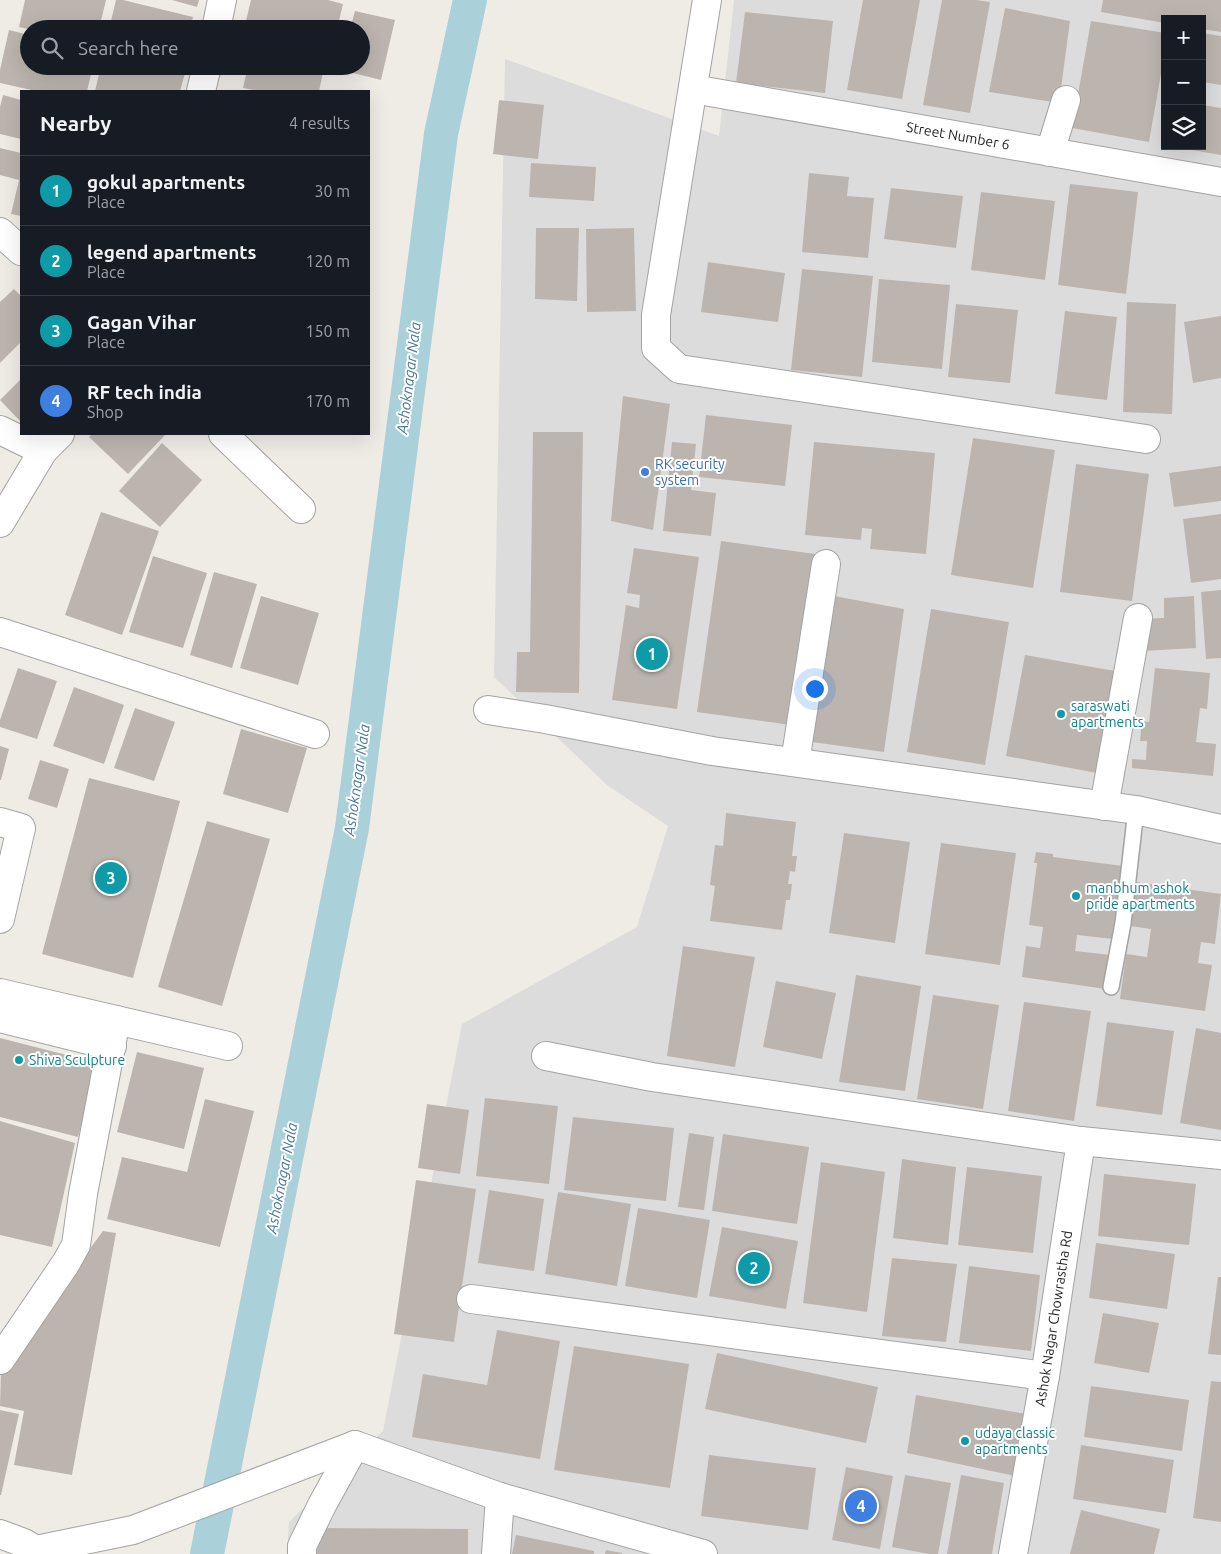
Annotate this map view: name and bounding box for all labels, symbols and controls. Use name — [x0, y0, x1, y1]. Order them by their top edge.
map controls — [1161, 15, 1206, 150]
button: + — [1161, 15, 1206, 60]
search box — [20, 20, 370, 75]
icon: search — [38, 34, 66, 62]
text: Search here — [78, 37, 178, 59]
button: − — [1161, 60, 1206, 105]
button: layers — [1161, 105, 1206, 150]
text: Nearby — [40, 111, 111, 135]
text: 4 results — [289, 114, 350, 132]
street label: Street Number 6 — [905, 119, 1011, 153]
text: gokul apartments — [87, 171, 245, 193]
text: 1 — [51, 182, 61, 200]
text: 30 m — [314, 182, 350, 200]
text: Place — [87, 193, 125, 211]
text: legend apartments — [87, 241, 256, 263]
text: 2 — [51, 252, 61, 270]
text: 120 m — [305, 252, 350, 270]
text: Place — [87, 263, 125, 281]
text: Gagan Vihar — [87, 311, 196, 333]
water label: Ashoknagar Nala — [393, 321, 424, 436]
text: 3 — [51, 322, 61, 340]
text: 150 m — [305, 322, 350, 340]
text: Place — [87, 333, 125, 351]
text: RF tech india — [87, 381, 202, 403]
text: 4 — [51, 392, 61, 410]
text: 170 m — [305, 392, 350, 410]
text: Shop — [87, 403, 123, 421]
place label: RK security system — [655, 456, 725, 488]
marker: RK security system — [639, 466, 651, 478]
pin: 1 — [636, 635, 668, 673]
your location — [802, 676, 828, 702]
place label: saraswati apartments — [1071, 698, 1144, 730]
marker: saraswati apartments — [1055, 708, 1067, 720]
water label: Ashoknagar Nala — [340, 723, 373, 838]
pin: 3 — [95, 859, 127, 897]
place label: manbhum ashok pride apartments — [1086, 880, 1195, 912]
marker: manbhum ashok pride apartments — [1070, 890, 1082, 902]
place label: Shiva Sculpture — [29, 1052, 125, 1068]
marker: Shiva Sculpture — [13, 1054, 25, 1066]
water label: Ashoknagar Nala — [262, 1121, 301, 1236]
street label: Ashok Nagar Chowrastha Rd — [1032, 1229, 1075, 1408]
pin: 2 — [738, 1249, 770, 1287]
place label: udaya classic apartments — [975, 1425, 1055, 1457]
marker: udaya classic apartments — [959, 1435, 971, 1447]
pin: 4 — [845, 1487, 877, 1525]

